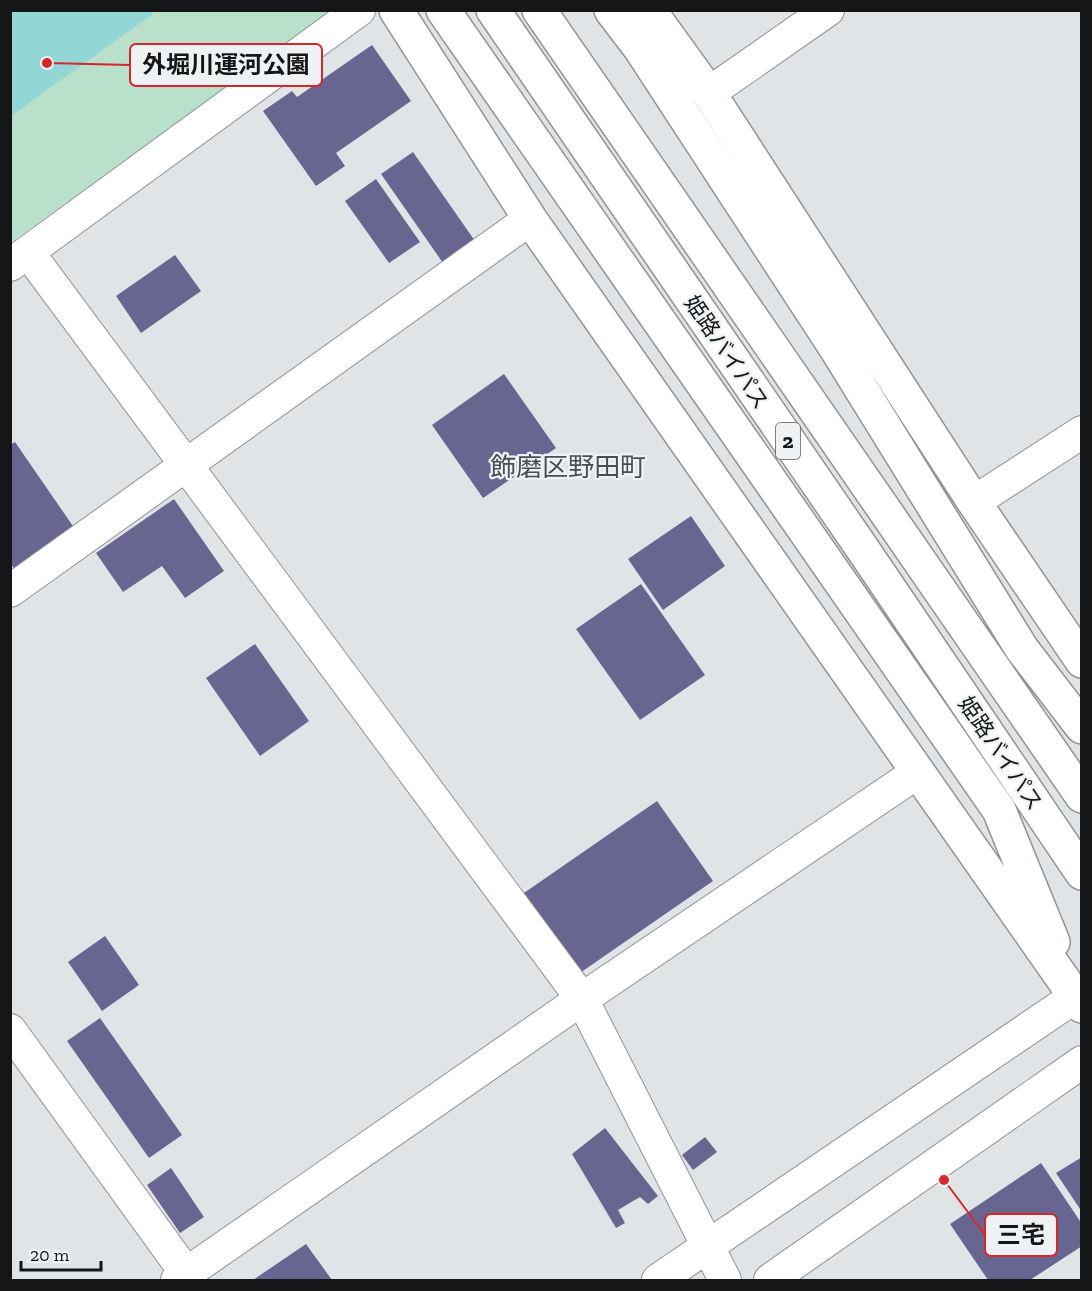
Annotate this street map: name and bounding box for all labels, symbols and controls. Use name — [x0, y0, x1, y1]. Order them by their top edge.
callout: 外堀川運河公園 — [130, 44, 322, 86]
text: 外堀川運河公園 — [142, 50, 310, 79]
street label: 姫路バイパス — [679, 290, 775, 414]
road number: 2 — [776, 423, 800, 459]
district label: 飾磨区野田町 — [490, 451, 646, 483]
street label: 姫路バイパス — [953, 691, 1049, 815]
callout: 三宅 — [985, 1214, 1057, 1256]
text: 三宅 — [997, 1220, 1045, 1249]
scale bar — [21, 1234, 100, 1272]
text: 20 m — [30, 1244, 70, 1266]

